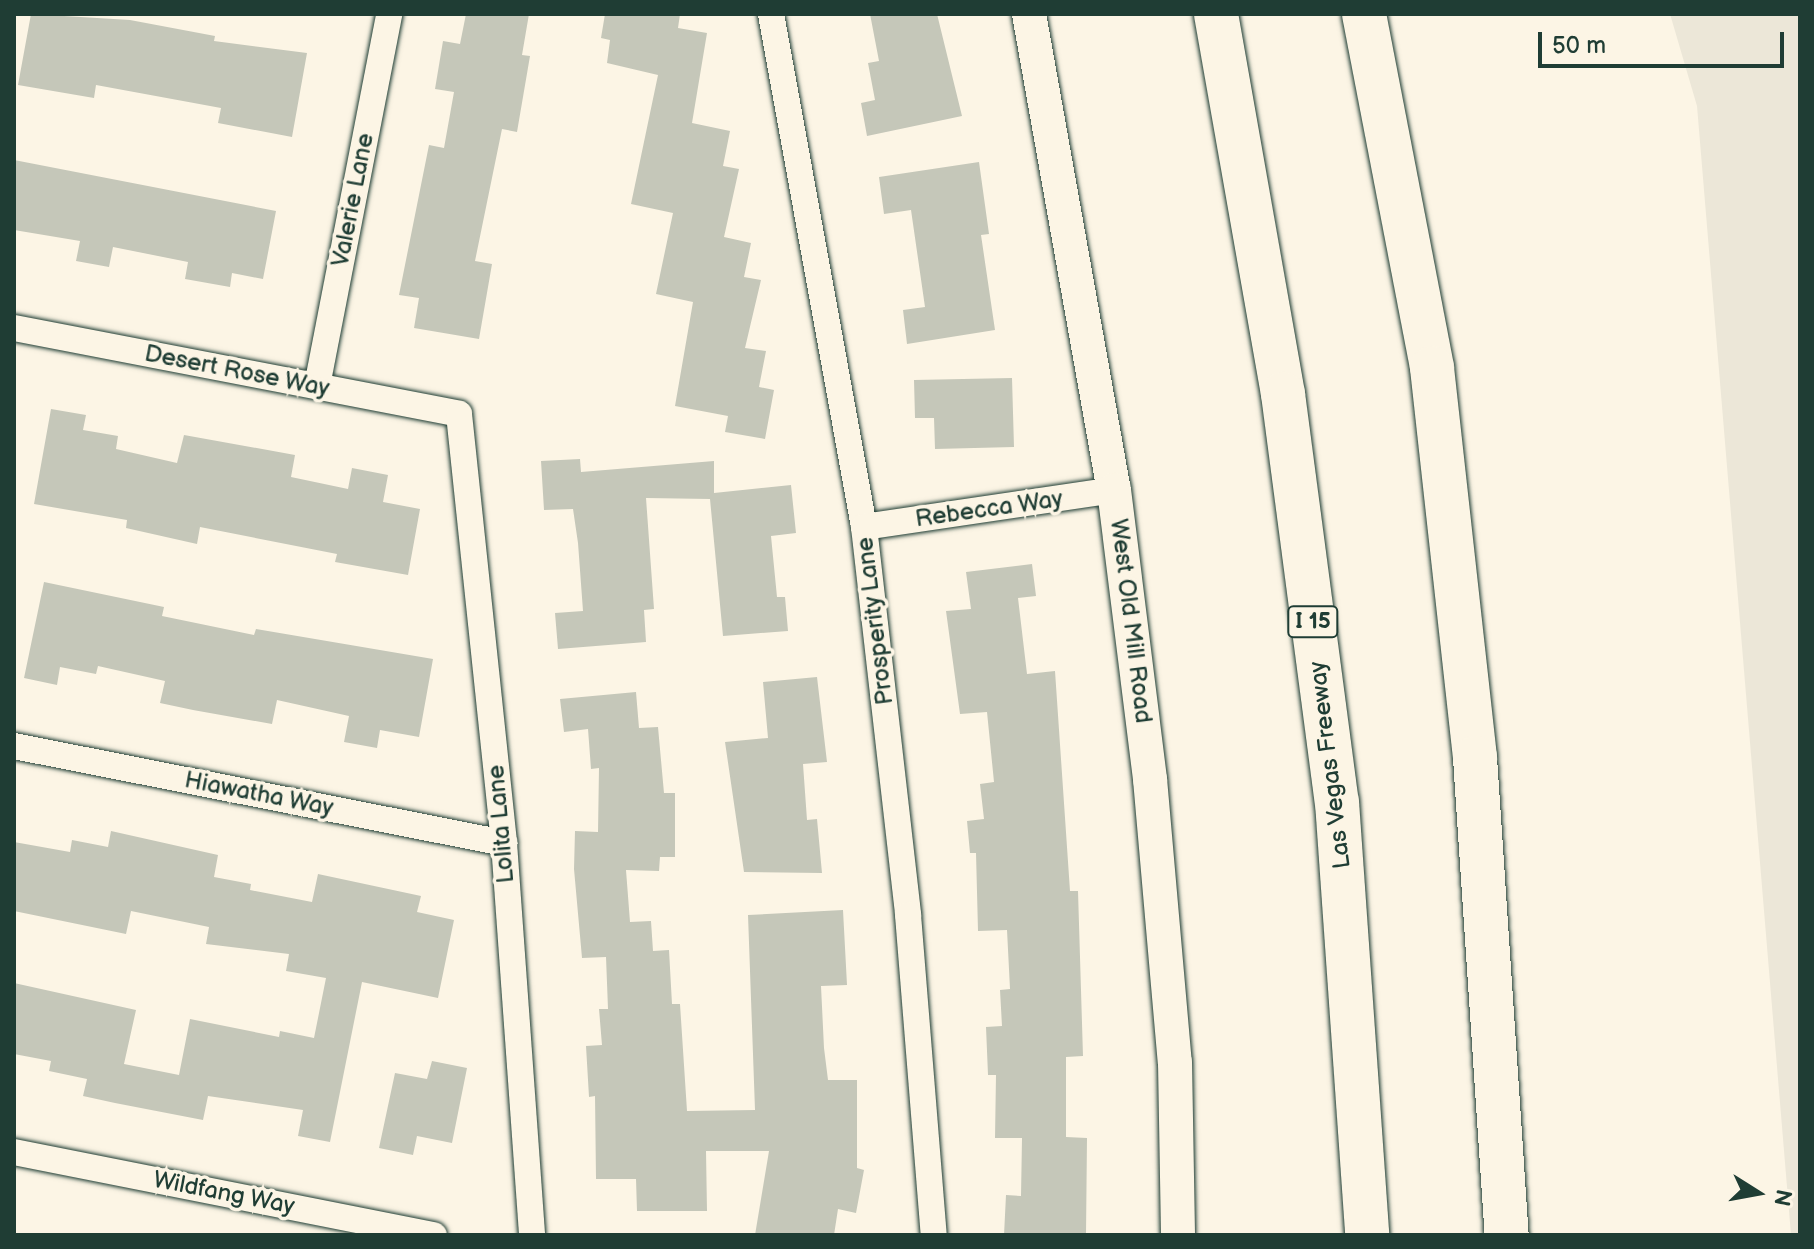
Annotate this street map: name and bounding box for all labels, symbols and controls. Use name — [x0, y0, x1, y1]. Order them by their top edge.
scale bar — [1542, 16, 1788, 66]
text: 50 m — [1552, 31, 1606, 60]
street label: Valerie Lane — [326, 131, 380, 269]
street label: Desert Rose Way — [142, 339, 332, 403]
street label: Rebecca Way — [913, 484, 1065, 534]
street label: West Old Mill Road — [1104, 517, 1158, 725]
street label: Prosperity Lane — [850, 535, 900, 707]
road number: I 15 — [1287, 604, 1339, 640]
street label: Las Vegas Freeway — [1303, 659, 1357, 871]
street label: Lolita Lane — [481, 764, 521, 884]
street label: Hiawatha Way — [182, 765, 336, 823]
north arrow — [1718, 1153, 1798, 1233]
street label: Wildfang Way — [150, 1165, 298, 1221]
text: N — [1767, 1187, 1797, 1208]

